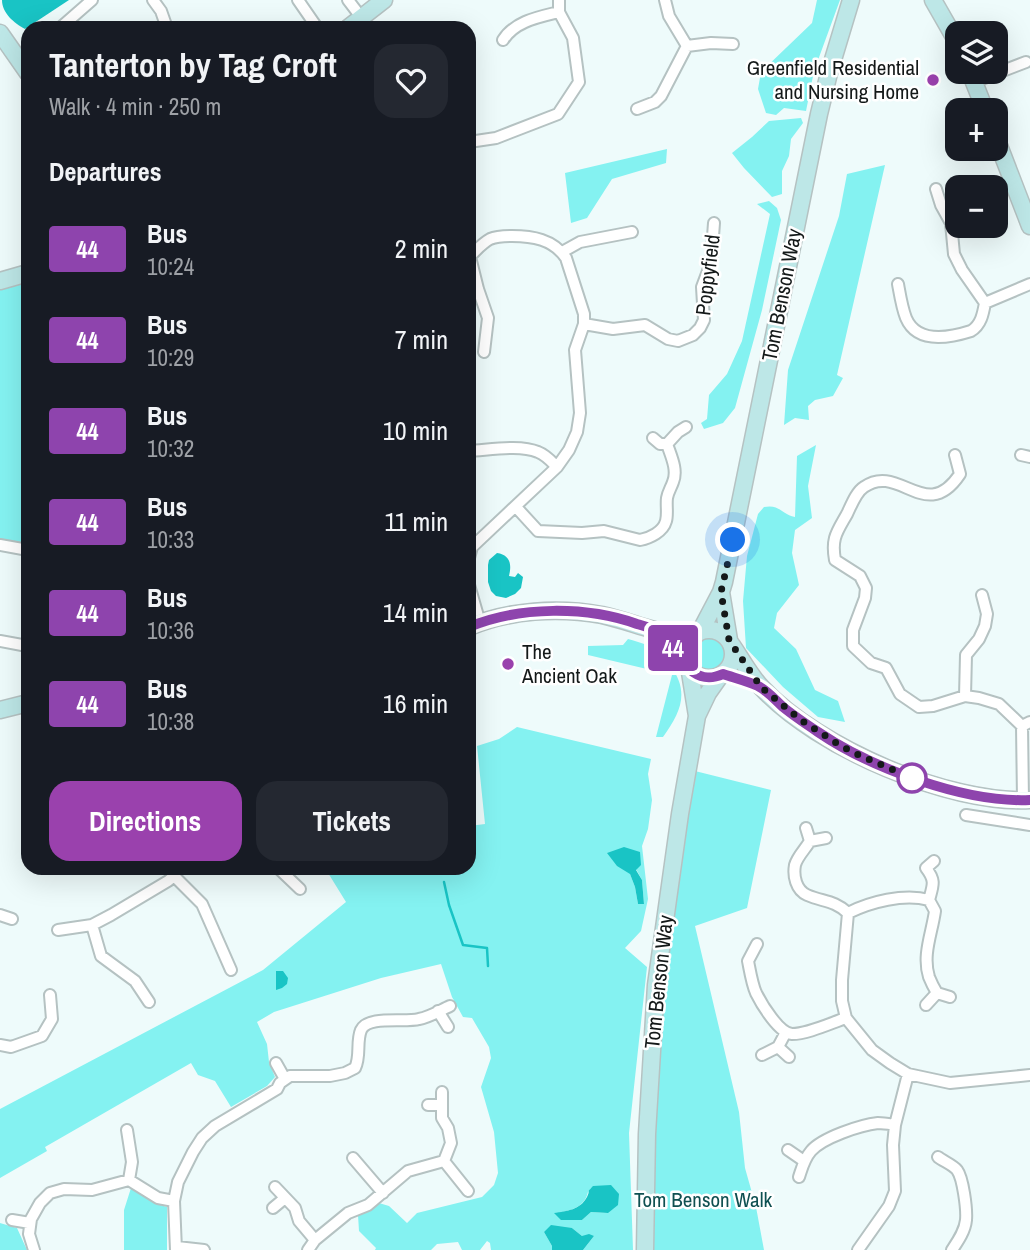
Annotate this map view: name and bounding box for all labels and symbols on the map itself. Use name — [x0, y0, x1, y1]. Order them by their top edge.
place label: Greenfield Residential and Nursing Home — [747, 53, 919, 106]
marker: Greenfield Residential and Nursing Home — [925, 72, 941, 88]
street label: Tom Benson Way — [754, 226, 809, 364]
street label: Poppyfield — [688, 233, 727, 317]
your location — [715, 522, 750, 557]
line badge: 44 — [642, 625, 704, 671]
place label: The Ancient Oak — [521, 637, 617, 690]
marker: The Ancient Oak — [500, 656, 516, 672]
unlabelled marker — [897, 763, 927, 793]
street label: Tom Benson Way — [637, 913, 680, 1050]
park label: Tom Benson Walk — [634, 1185, 772, 1214]

